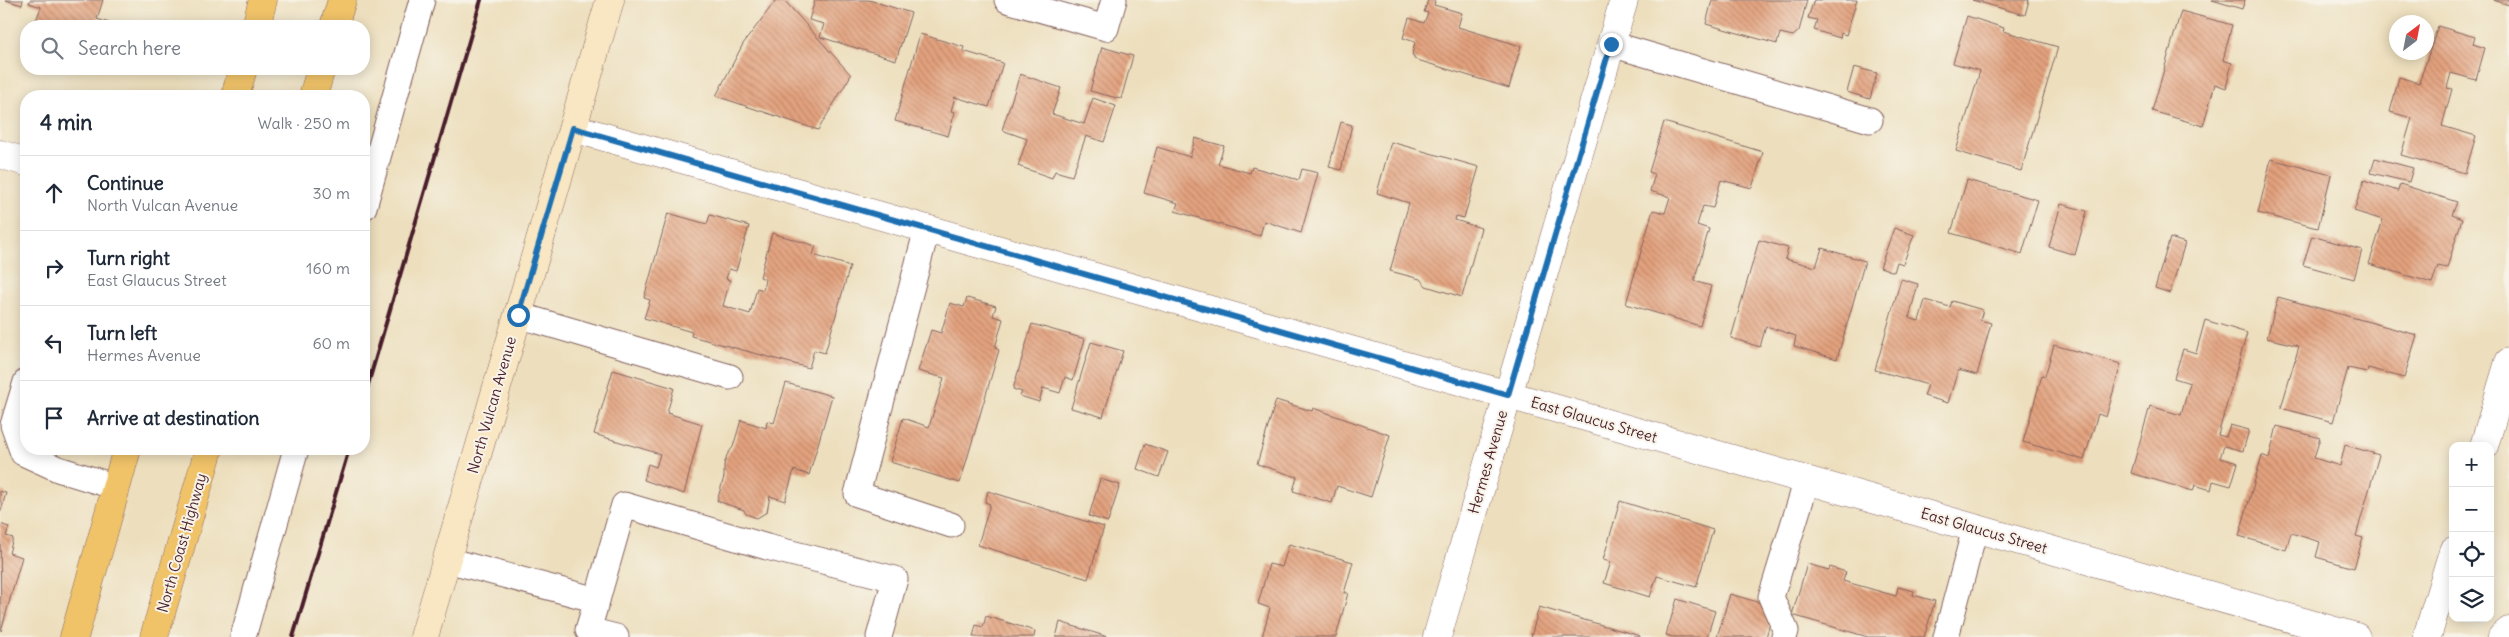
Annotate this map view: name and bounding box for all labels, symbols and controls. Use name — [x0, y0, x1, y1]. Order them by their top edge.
north arrow — [2389, 15, 2434, 60]
search box — [20, 20, 370, 75]
route end — [1600, 33, 1623, 56]
icon: search — [38, 34, 66, 62]
text: Search here — [78, 36, 181, 60]
text: 4 min — [40, 109, 92, 136]
text: Walk · 250 m — [258, 113, 350, 133]
text: Continue — [87, 171, 164, 195]
icon: ahead — [40, 179, 68, 207]
text: 30 m — [313, 183, 350, 203]
text: North Vulcan Avenue — [87, 195, 238, 215]
text: Turn right — [87, 246, 170, 270]
icon: right — [40, 254, 68, 282]
text: 160 m — [306, 258, 350, 278]
text: East Glaucus Street — [87, 270, 227, 290]
route start — [507, 304, 530, 327]
text: Turn left — [87, 321, 157, 345]
icon: left — [40, 329, 68, 357]
text: 60 m — [312, 333, 350, 353]
street label: North Vulcan Avenue — [463, 334, 520, 476]
text: Hermes Avenue — [87, 345, 201, 365]
street label: East Glaucus Street — [1529, 392, 1660, 447]
icon: arrive — [40, 404, 68, 432]
text: Arrive at destination — [87, 406, 260, 430]
street label: Hermes Avenue — [1464, 408, 1511, 516]
map controls — [2449, 442, 2494, 622]
button: + — [2449, 442, 2494, 487]
street label: North Coast Highway — [153, 471, 211, 615]
button: − — [2449, 487, 2494, 532]
street label: East Glaucus Street — [1919, 503, 2050, 558]
button: locate — [2449, 532, 2494, 577]
button: layers — [2449, 577, 2494, 622]

